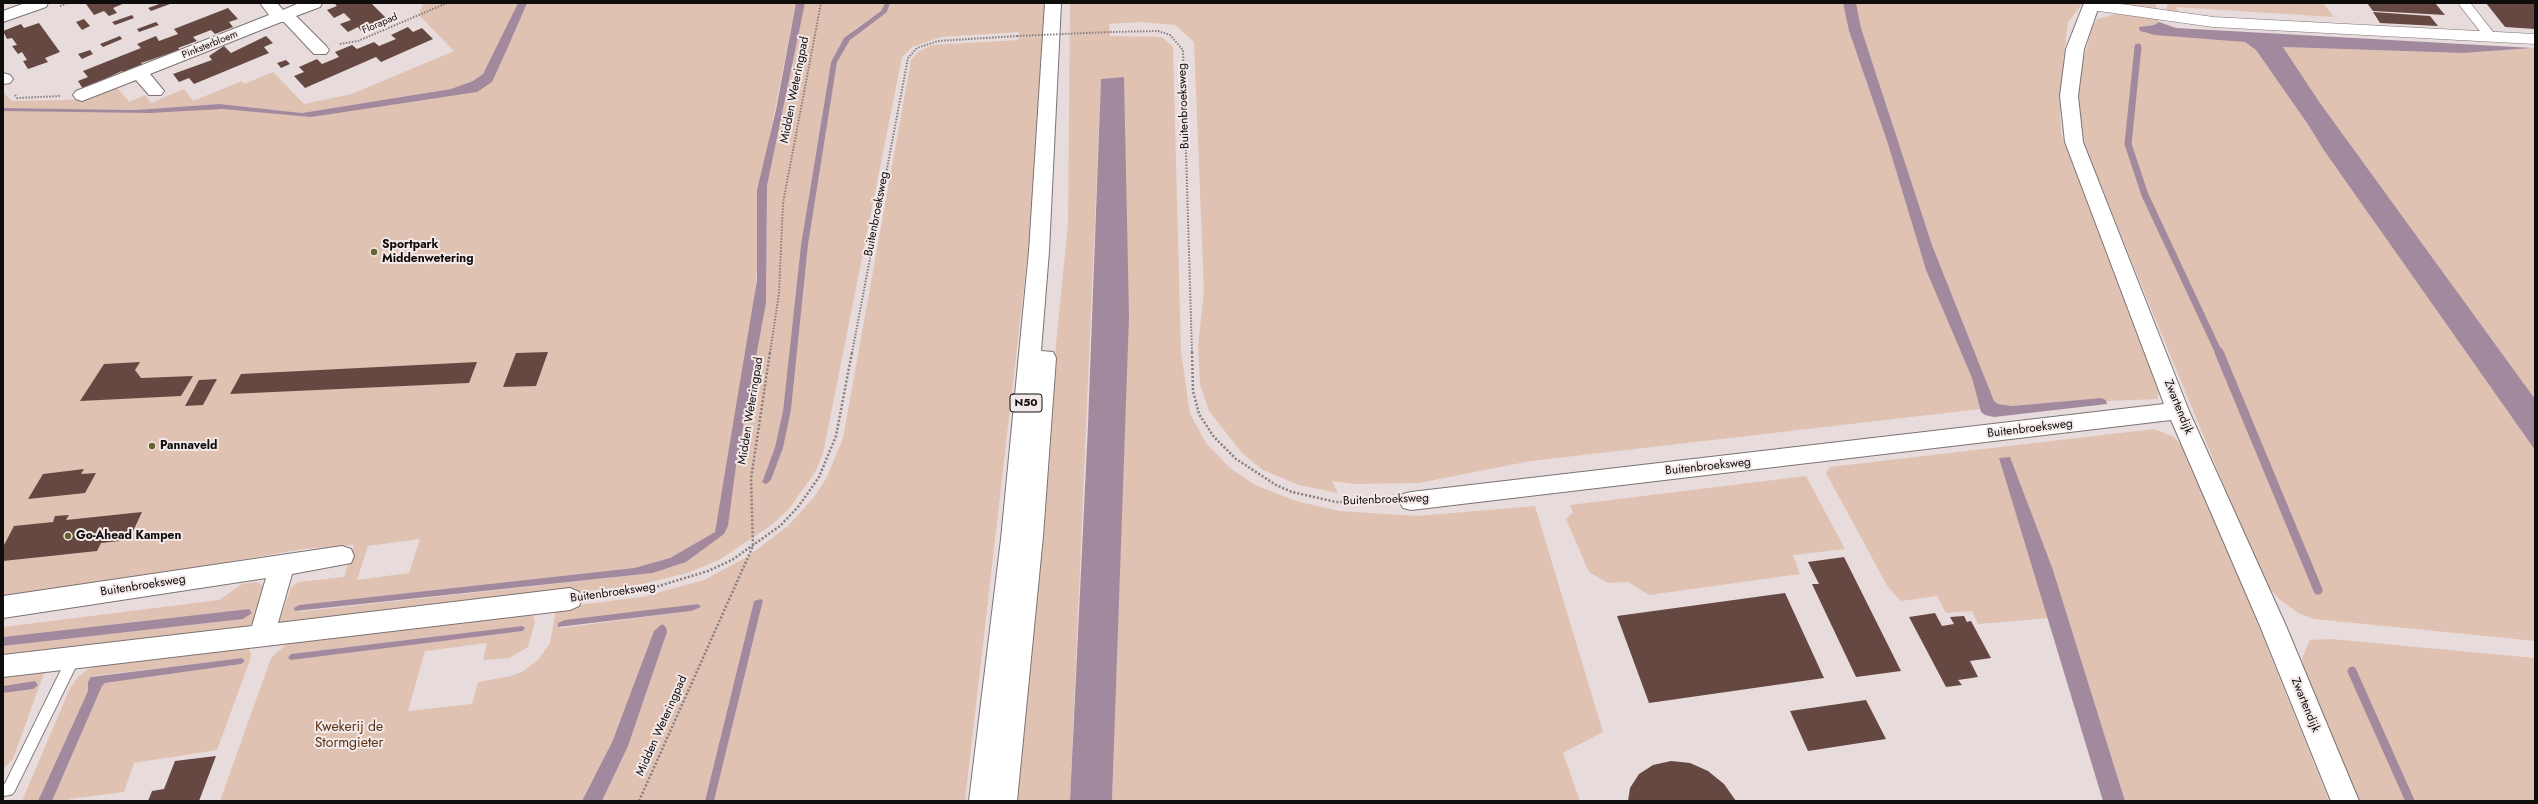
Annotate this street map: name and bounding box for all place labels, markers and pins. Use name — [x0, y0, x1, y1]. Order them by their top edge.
place label: Sportpark Middenwetering — [382, 238, 474, 266]
marker: Sportpark Middenwetering — [369, 247, 379, 257]
place label: Pannaveld — [160, 439, 217, 453]
marker: Pannaveld — [147, 441, 157, 451]
place label: Go-Ahead Kampen — [76, 529, 181, 543]
marker: Go-Ahead Kampen — [63, 531, 73, 541]

